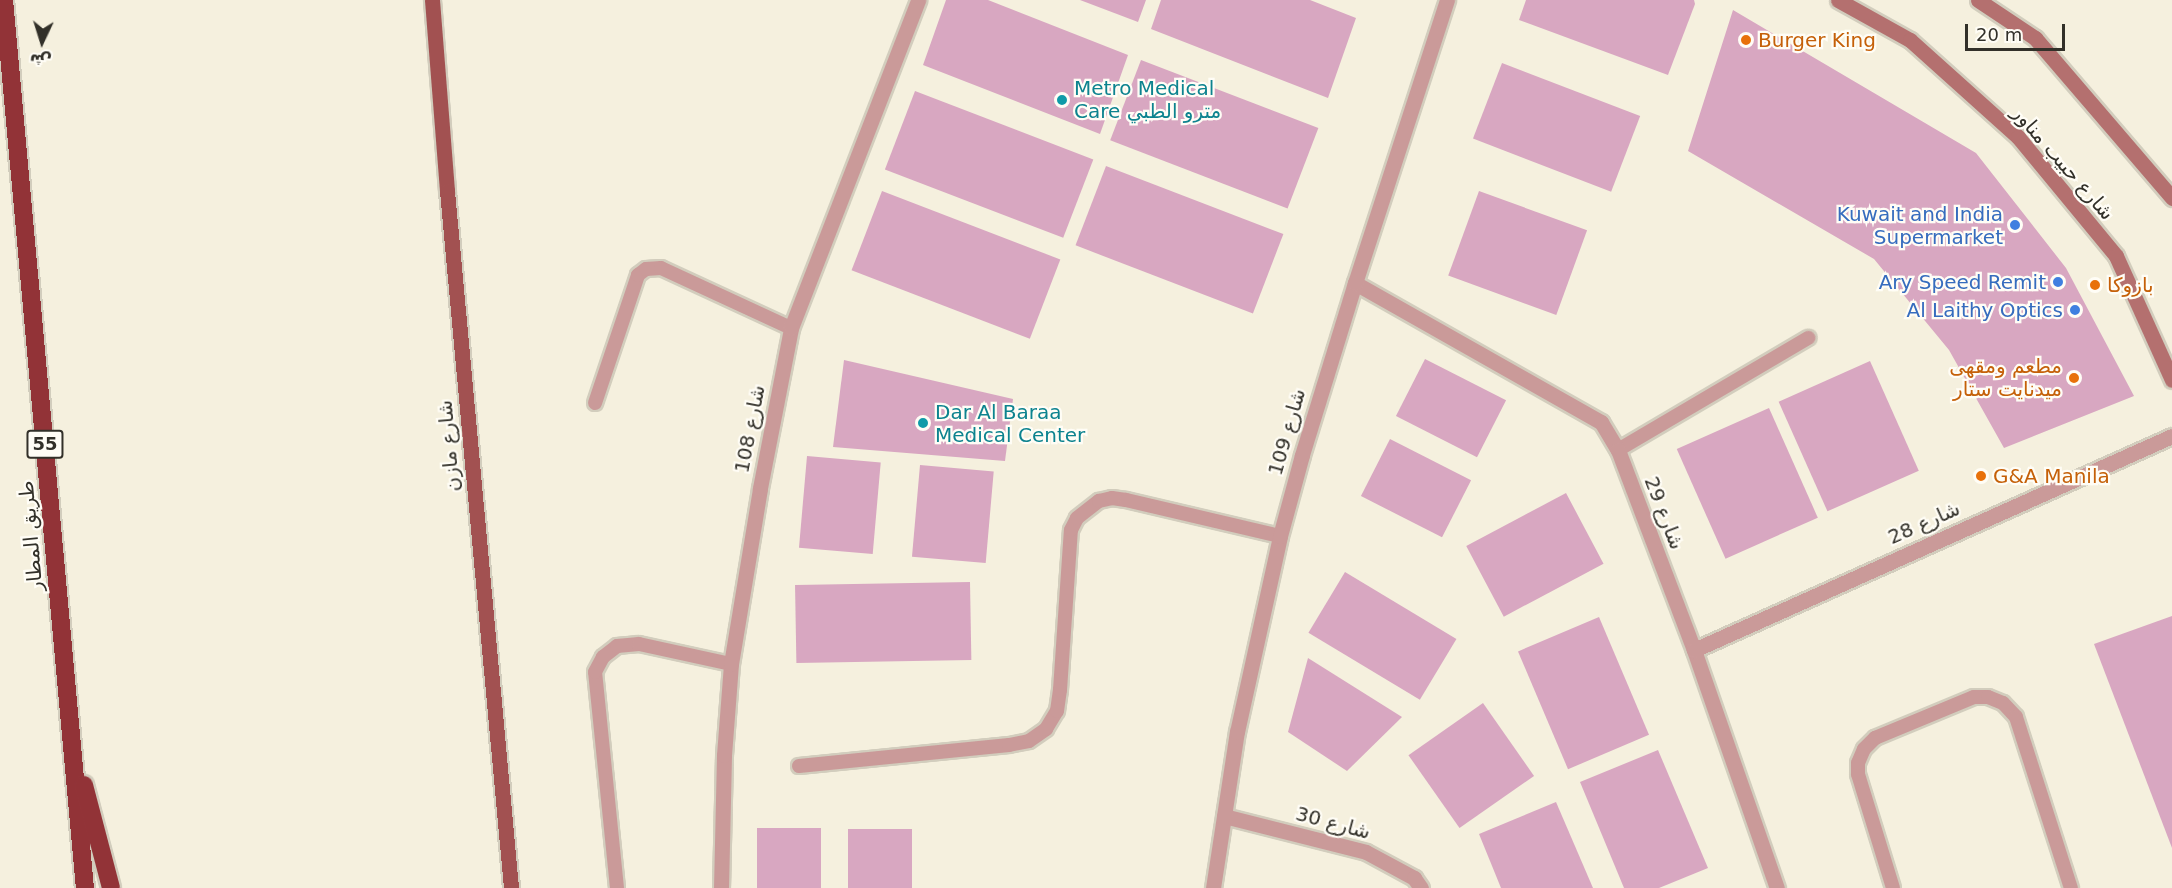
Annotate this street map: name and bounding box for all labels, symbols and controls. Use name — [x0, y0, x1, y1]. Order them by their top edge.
north arrow — [12, 12, 72, 72]
scale bar — [1968, 12, 2068, 50]
text: 20 m — [1976, 24, 2022, 45]
place label: Burger King — [1758, 28, 1876, 52]
marker: Burger King — [1739, 33, 1753, 47]
text: ش — [29, 50, 52, 71]
place label: Metro Medical Care مترو الطبي — [1074, 77, 1221, 124]
marker: Metro Medical Care مترو الطبي — [1055, 93, 1069, 107]
street label: شارع حبيب مناور — [2007, 101, 2119, 225]
place label: Kuwait and India Supermarket — [1837, 202, 2003, 249]
marker: Kuwait and India Supermarket — [2008, 218, 2022, 232]
place label: Ary Speed Remit — [1879, 270, 2046, 294]
place label: بازوكا — [2107, 273, 2154, 297]
marker: Ary Speed Remit — [2051, 275, 2065, 289]
marker: بازوكا — [2088, 278, 2102, 292]
place label: Al Laithy Optics — [1906, 298, 2063, 322]
marker: Al Laithy Optics — [2068, 303, 2082, 317]
place label: مطعم ومقهى ميدنايت ستار — [1949, 354, 2062, 401]
marker: مطعم ومقهى ميدنايت ستار — [2067, 371, 2081, 385]
street label: شارع 108 — [730, 383, 770, 475]
street label: شارع 109 — [1263, 386, 1311, 478]
street label: شارع مازن — [433, 399, 465, 493]
place label: Dar Al Baraa Medical Center — [935, 400, 1085, 447]
marker: Dar Al Baraa Medical Center — [916, 416, 930, 430]
road number: 55 — [26, 429, 64, 459]
place label: G&A Manila — [1993, 464, 2110, 488]
marker: G&A Manila — [1974, 469, 1988, 483]
street label: شارع 29 — [1639, 473, 1689, 553]
street label: طريق المطار — [14, 480, 48, 592]
street label: شارع 28 — [1884, 497, 1964, 549]
street label: شارع 30 — [1293, 802, 1373, 844]

